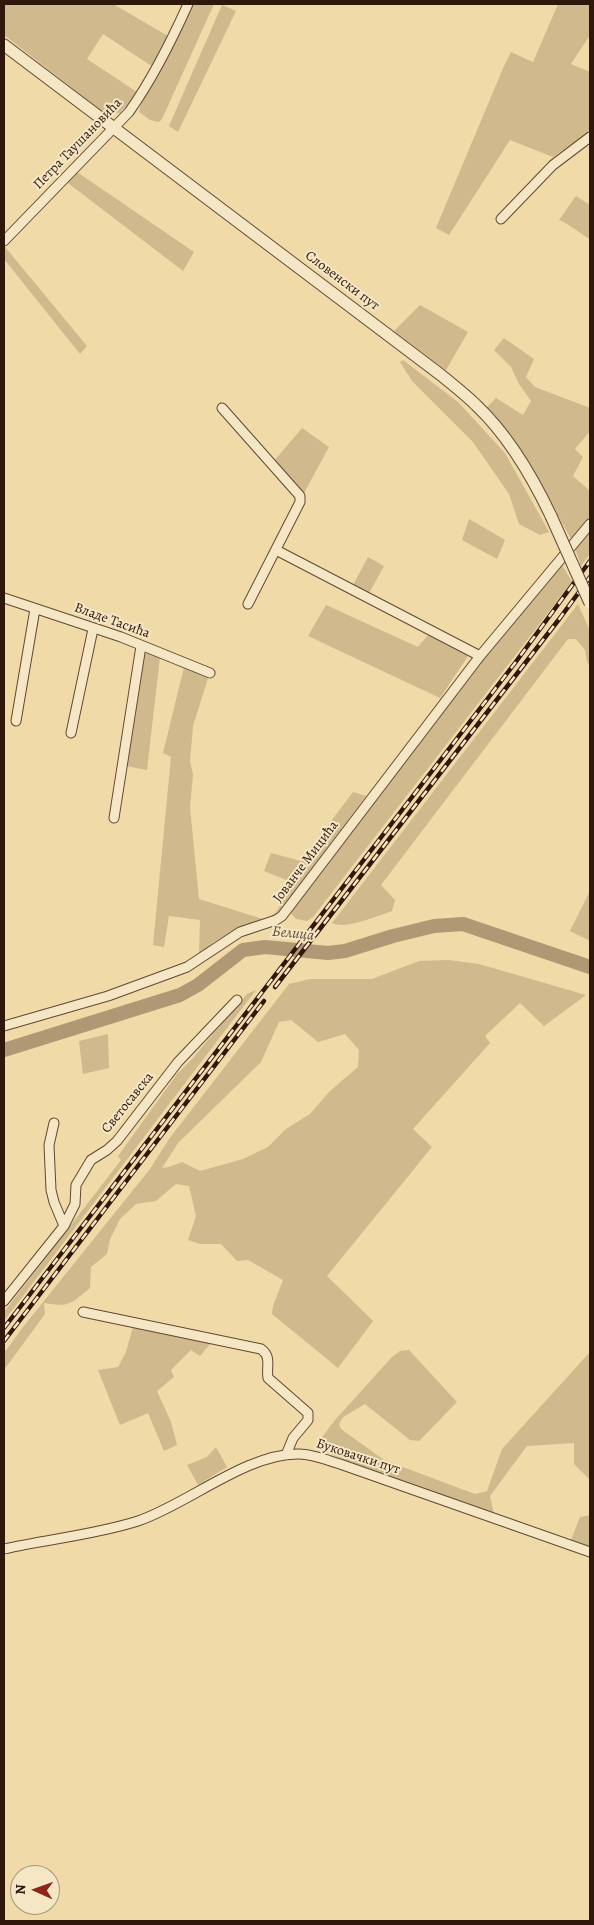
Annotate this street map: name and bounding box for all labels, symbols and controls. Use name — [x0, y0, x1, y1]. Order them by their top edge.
street label: Петра Таушановића — [30, 95, 126, 193]
street label: Словенски пут — [301, 248, 383, 314]
street label: Владе Тасића — [72, 600, 152, 642]
street label: Јованче Мицића — [270, 818, 342, 906]
water label: Белица — [271, 923, 315, 945]
street label: Светосавска — [98, 1069, 158, 1137]
street label: Буковачки пут — [314, 1436, 402, 1478]
north arrow — [10, 1865, 60, 1915]
text: N — [11, 1884, 30, 1895]

